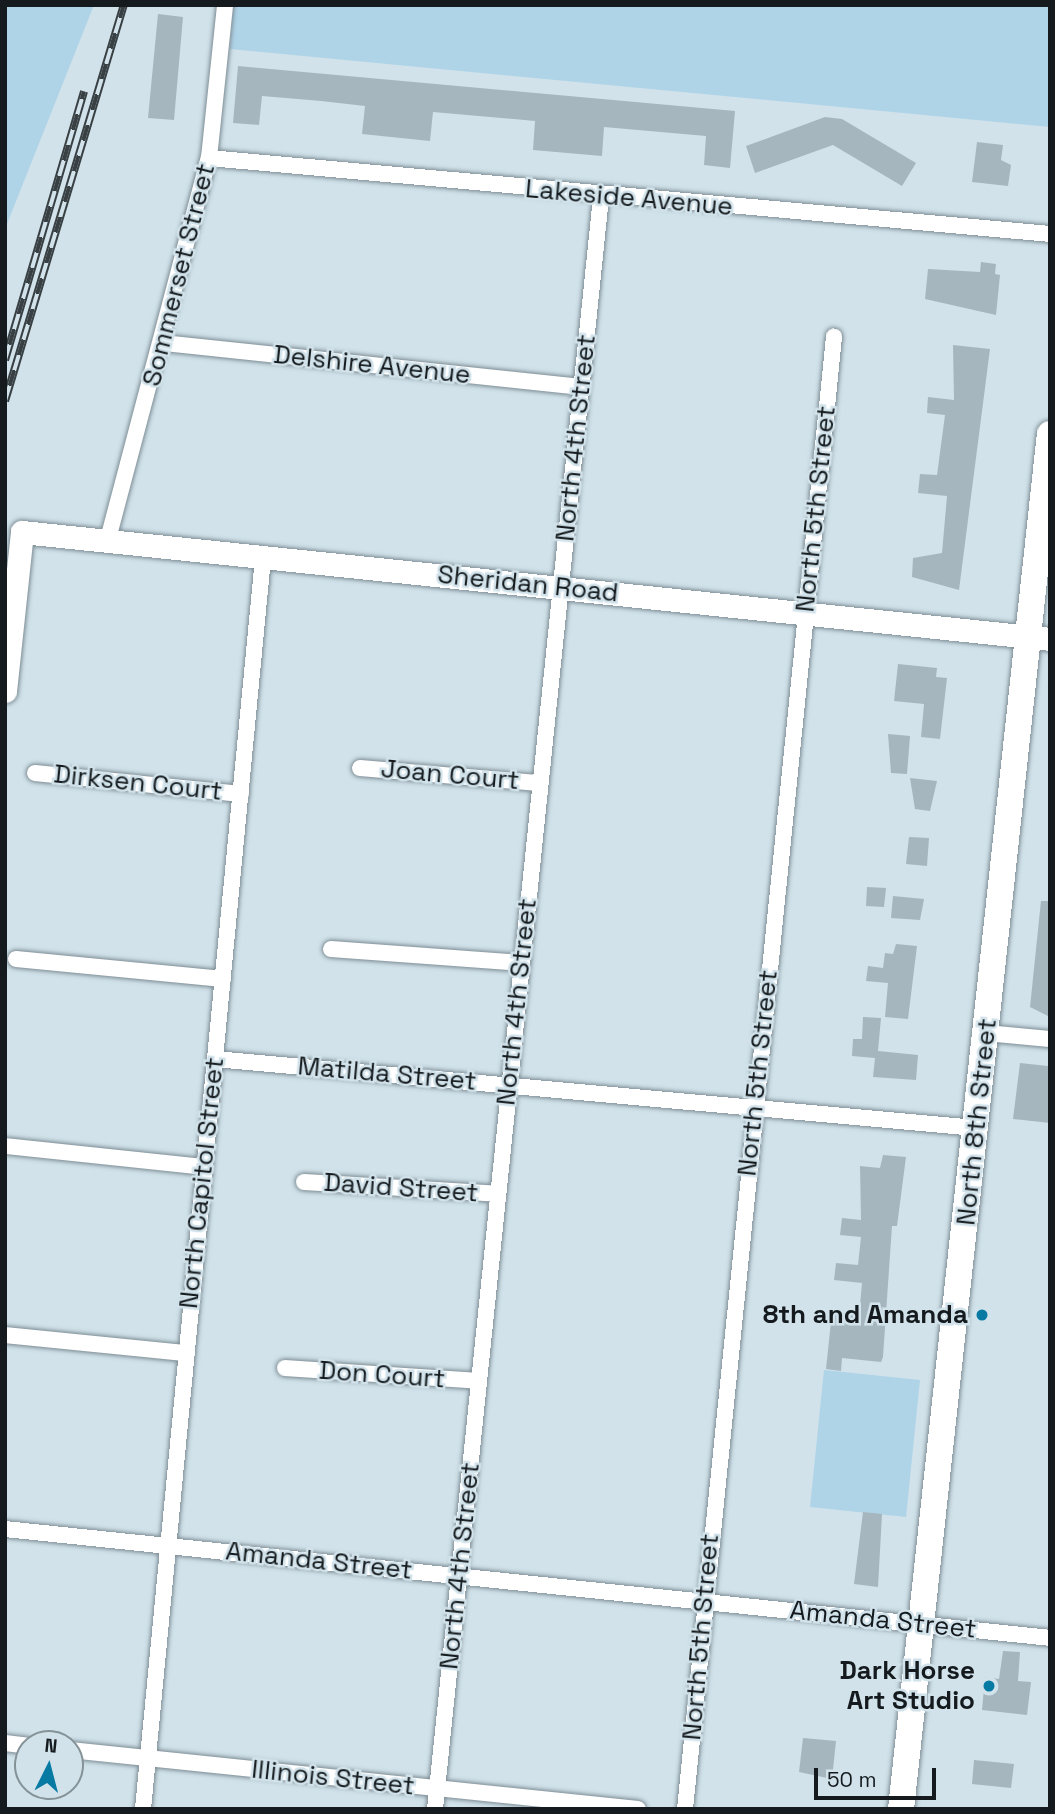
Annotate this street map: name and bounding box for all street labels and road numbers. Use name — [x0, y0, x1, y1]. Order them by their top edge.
street label: Sommerset Street — [136, 160, 222, 390]
street label: Lakeside Avenue — [524, 173, 734, 223]
street label: North 4th Street — [550, 333, 602, 543]
street label: Delshire Avenue — [272, 339, 472, 391]
street label: North 5th Street — [790, 404, 842, 614]
street label: Sheridan Road — [436, 559, 620, 609]
street label: Joan Court — [379, 753, 521, 797]
street label: Dirksen Court — [52, 759, 224, 807]
street label: North 4th Street — [491, 897, 543, 1107]
street label: North 5th Street — [732, 968, 784, 1178]
street label: North 8th Street — [951, 1017, 1003, 1227]
street label: Matilda Street — [296, 1051, 478, 1097]
street label: North Capitol Street — [173, 1056, 231, 1310]
street label: David Street — [323, 1167, 479, 1209]
street label: Don Court — [318, 1355, 446, 1395]
street label: North 4th Street — [434, 1461, 486, 1671]
street label: North 5th Street — [676, 1532, 726, 1742]
street label: Amanda Street — [224, 1536, 414, 1586]
street label: Amanda Street — [788, 1595, 978, 1645]
street label: Illinois Street — [250, 1754, 416, 1802]

